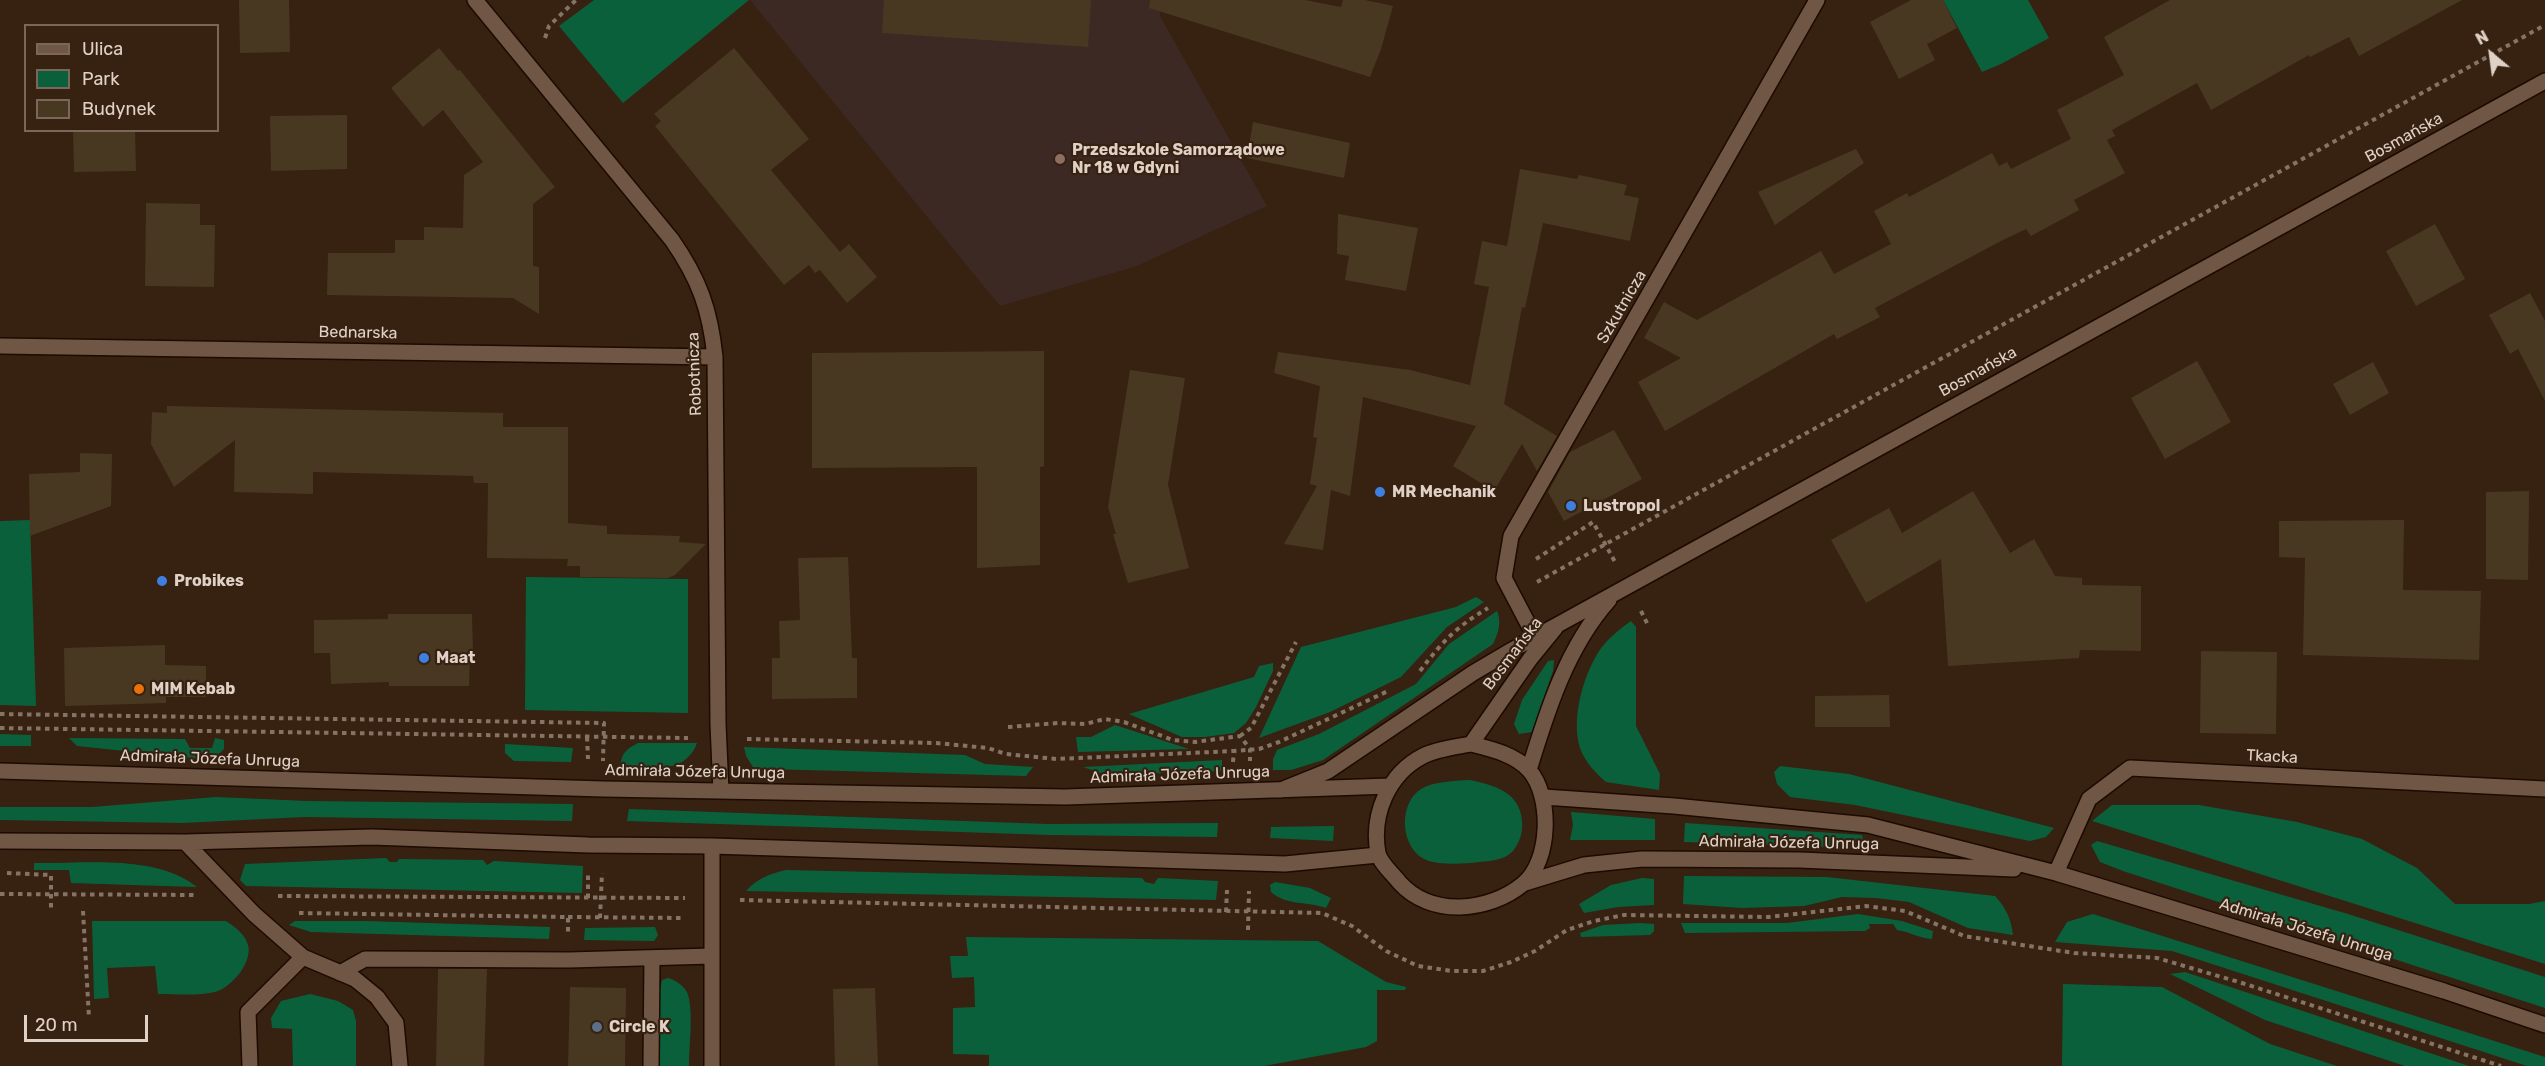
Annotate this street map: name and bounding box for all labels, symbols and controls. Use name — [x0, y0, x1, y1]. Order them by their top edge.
legend — [24, 24, 219, 132]
north arrow — [2461, 24, 2521, 84]
text: N — [2472, 27, 2492, 49]
text: Ulica — [82, 38, 123, 60]
text: Park — [82, 68, 119, 90]
text: Budynek — [82, 98, 156, 120]
street label: Bosmańska — [2362, 109, 2446, 167]
place label: Przedszkole Samorządowe Nr 18 w Gdyni — [1072, 140, 1285, 178]
marker: Przedszkole Samorządowe Nr 18 w Gdyni — [1053, 152, 1067, 166]
street label: Szkutnicza — [1593, 267, 1651, 347]
street label: Bednarska — [318, 323, 398, 343]
street label: Robotnicza — [684, 332, 706, 416]
street label: Bosmańska — [1936, 343, 2020, 401]
place label: MR Mechanik — [1392, 482, 1496, 502]
marker: MR Mechanik — [1373, 485, 1387, 499]
place label: Lustropol — [1583, 496, 1660, 516]
marker: Lustropol — [1564, 499, 1578, 513]
place label: Probikes — [174, 571, 244, 591]
marker: Probikes — [155, 574, 169, 588]
street label: Bosmańska — [1479, 614, 1547, 694]
place label: Maat — [436, 648, 476, 668]
marker: Maat — [417, 651, 431, 665]
place label: MIM Kebab — [151, 679, 235, 699]
marker: MIM Kebab — [132, 682, 146, 696]
street label: Admirała Józefa Unruga — [120, 746, 300, 772]
street label: Tkacka — [2246, 746, 2298, 768]
street label: Admirała Józefa Unruga — [605, 761, 785, 783]
street label: Admirała Józefa Unruga — [1090, 762, 1270, 788]
street label: Admirała Józefa Unruga — [1699, 832, 1879, 854]
street label: Admirała Józefa Unruga — [2217, 894, 2395, 966]
scale bar — [27, 1003, 152, 1041]
text: 20 m — [35, 1014, 77, 1036]
place label: Circle K — [609, 1017, 670, 1037]
marker: Circle K — [590, 1020, 604, 1034]

